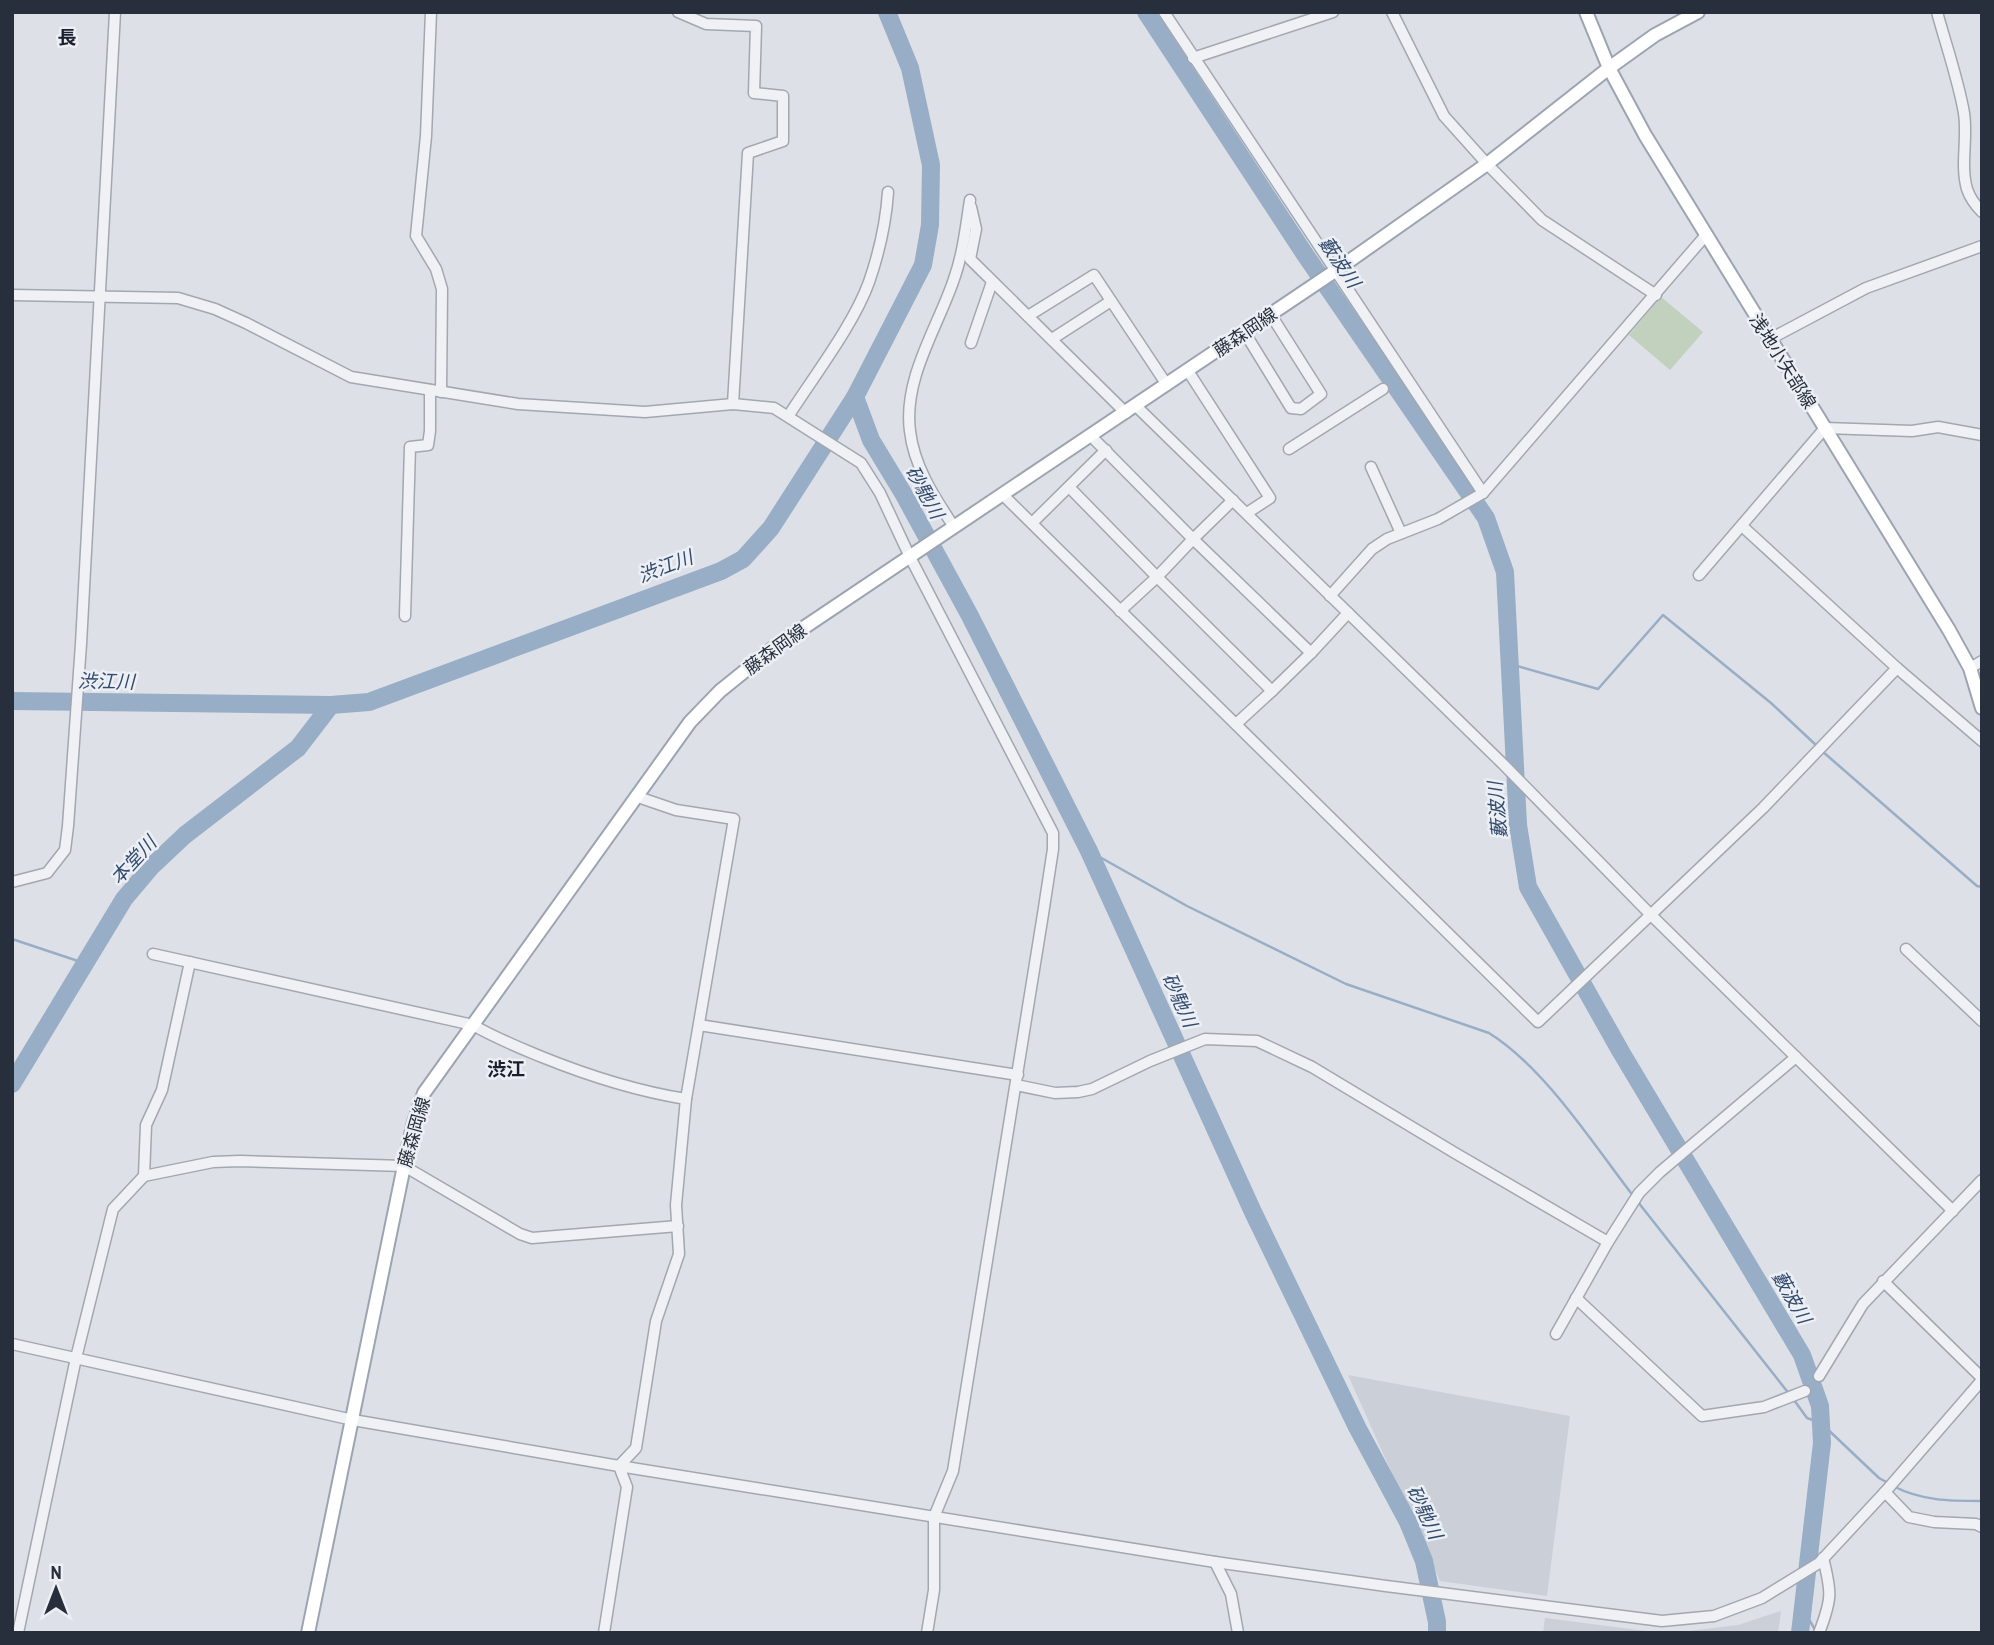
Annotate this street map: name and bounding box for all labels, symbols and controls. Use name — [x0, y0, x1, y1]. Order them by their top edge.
district label: 長 — [57, 24, 77, 50]
water label: 藪波川 — [1313, 231, 1368, 295]
street label: 藤森岡線 — [1208, 302, 1282, 362]
street label: 浅地小矢部線 — [1744, 309, 1822, 413]
water label: 砂馳川 — [900, 461, 951, 525]
water label: 渋江川 — [634, 543, 698, 588]
street label: 藤森岡線 — [739, 618, 811, 680]
water label: 渋江川 — [77, 668, 137, 695]
water label: 藪波川 — [1481, 778, 1512, 840]
water label: 本堂川 — [104, 829, 163, 890]
water label: 砂馳川 — [1157, 969, 1204, 1033]
district label: 渋江 — [487, 1056, 525, 1082]
street label: 藤森岡線 — [392, 1094, 436, 1170]
water label: 藪波川 — [1766, 1266, 1819, 1330]
water label: 砂馳川 — [1401, 1481, 1450, 1545]
north arrow — [21, 1554, 91, 1624]
text: N — [50, 1559, 62, 1585]

